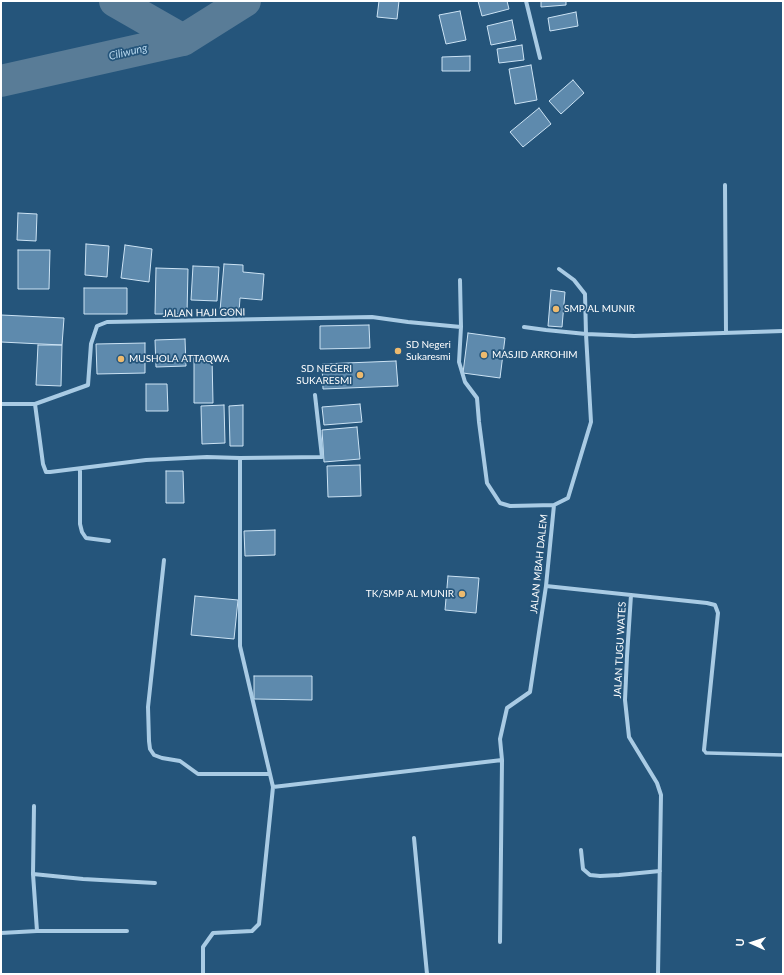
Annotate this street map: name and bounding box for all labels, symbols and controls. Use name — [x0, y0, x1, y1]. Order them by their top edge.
water label: Ciliwung — [107, 41, 149, 63]
place label: SMP AL MUNIR — [564, 303, 635, 315]
marker: SMP AL MUNIR — [551, 304, 561, 314]
street label: JALAN HAJI GONI — [163, 306, 245, 320]
place label: SD Negeri Sukaresmi — [406, 339, 451, 362]
marker: SD Negeri Sukaresmi — [393, 346, 403, 356]
place label: MASJID ARROHIM — [492, 349, 578, 361]
marker: MASJID ARROHIM — [479, 350, 489, 360]
place label: MUSHOLA ATTAQWA — [129, 353, 230, 365]
marker: MUSHOLA ATTAQWA — [116, 354, 126, 364]
place label: SD NEGERI SUKARESMI — [296, 363, 352, 386]
marker: SD NEGERI SUKARESMI — [355, 370, 365, 380]
street label: JALAN MBAH DALEM — [528, 514, 550, 614]
place label: TK/SMP AL MUNIR — [366, 588, 454, 600]
marker: TK/SMP AL MUNIR — [457, 589, 467, 599]
street label: JALAN TUGU WATES — [611, 601, 629, 699]
north arrow — [732, 923, 772, 963]
text: U — [733, 938, 746, 947]

